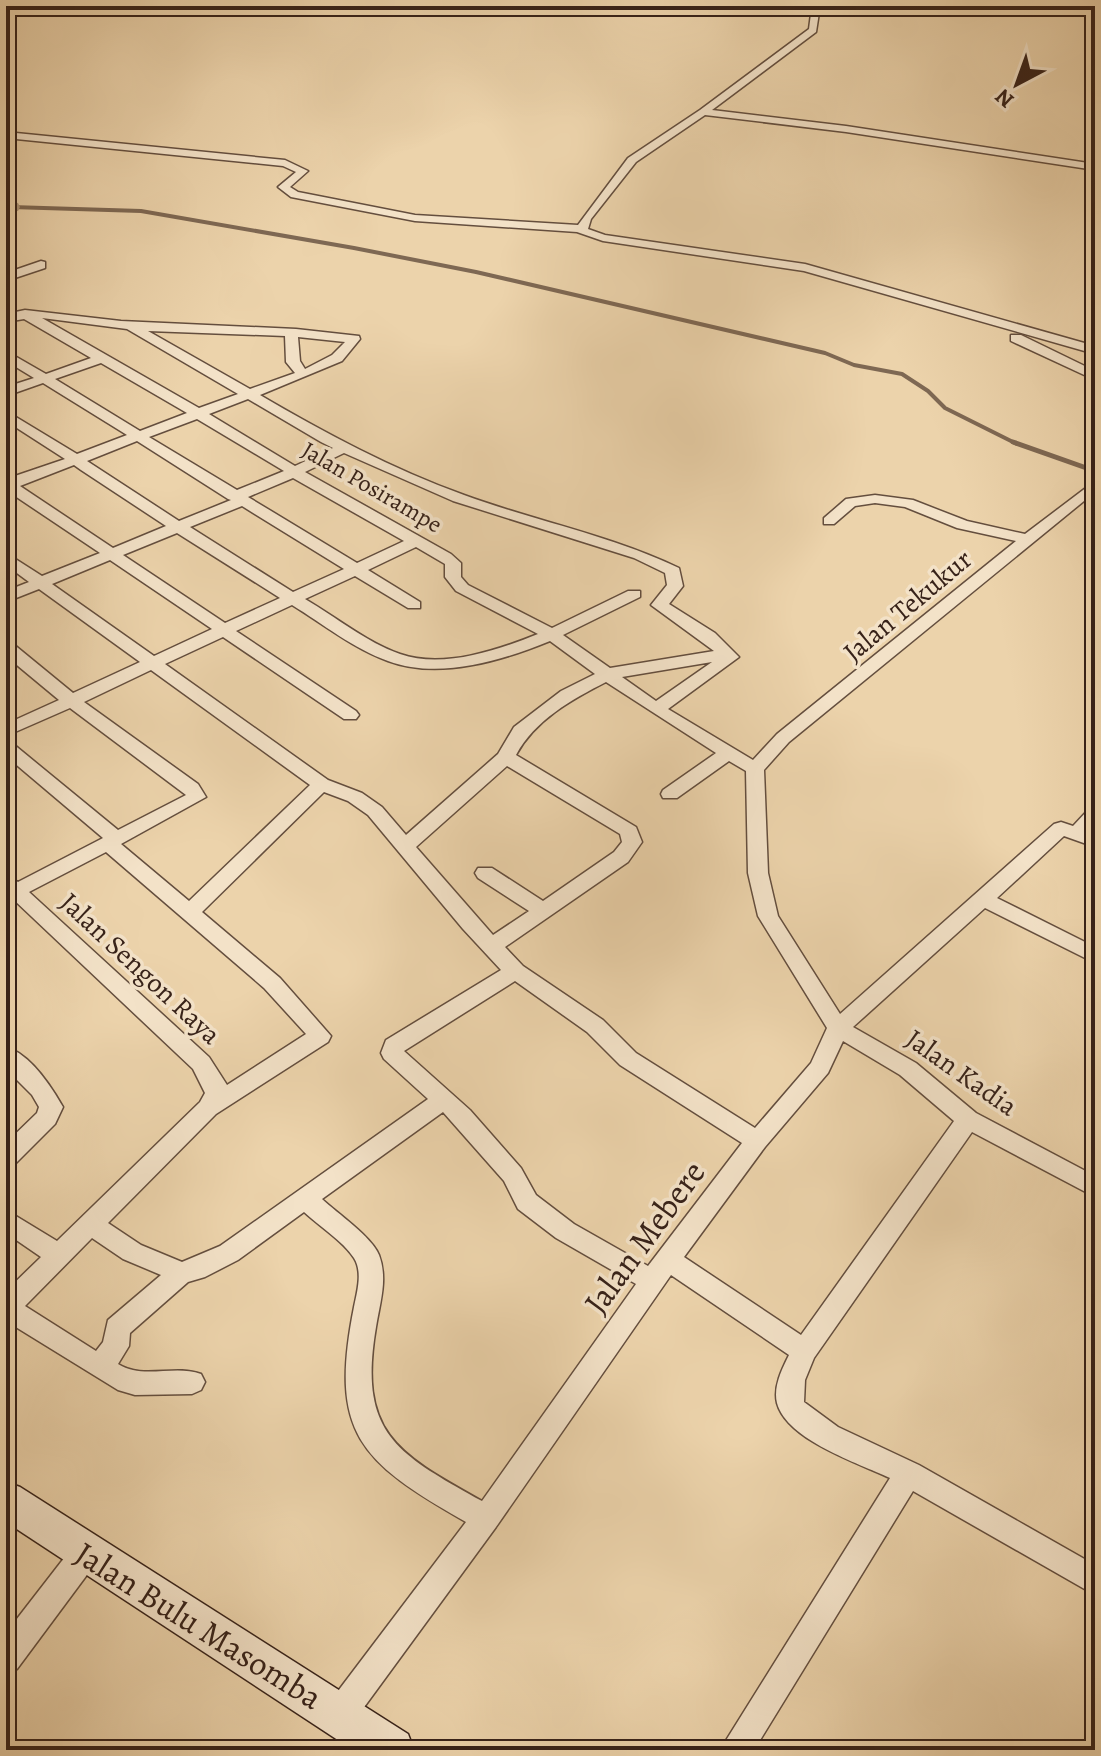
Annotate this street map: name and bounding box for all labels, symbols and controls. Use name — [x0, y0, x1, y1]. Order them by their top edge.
north arrow — [977, 44, 1057, 124]
text: N — [989, 82, 1020, 115]
street label: Jalan Posirampe — [296, 434, 448, 540]
street label: Jalan Tekukur — [835, 541, 980, 671]
street label: Jalan Sengon Raya — [52, 884, 229, 1053]
street label: Jalan Kadia — [898, 1020, 1025, 1125]
street label: Jalan Mebere — [573, 1151, 716, 1324]
street label: Jalan Bulu Masomba — [66, 1530, 332, 1721]

